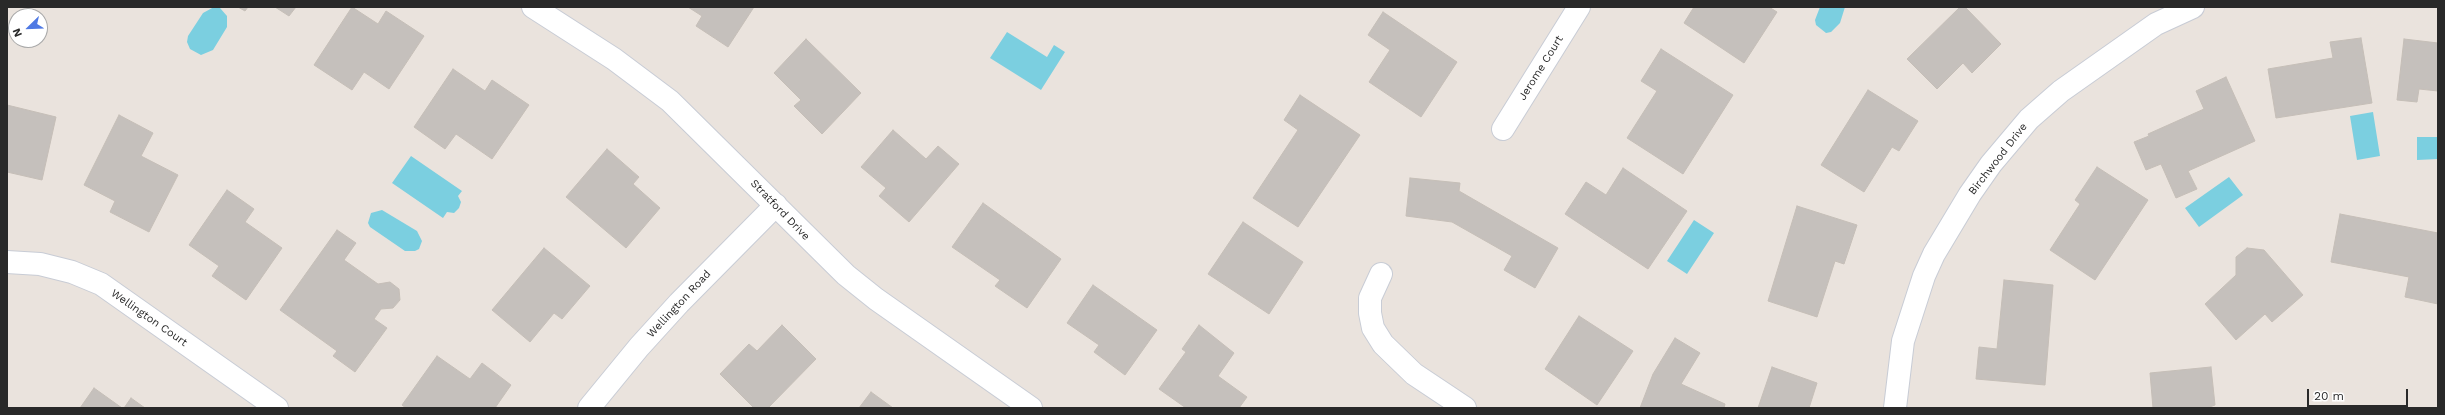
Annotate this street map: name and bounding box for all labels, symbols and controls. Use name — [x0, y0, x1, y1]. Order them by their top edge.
north arrow — [8, 8, 48, 48]
text: N — [10, 26, 25, 39]
street label: Jerome Court — [1516, 33, 1566, 103]
street label: Birchwood Drive — [1966, 120, 2030, 198]
street label: Stratford Drive — [748, 177, 812, 243]
street label: Wellington Road — [644, 268, 714, 340]
street label: Wellington Court — [108, 287, 190, 349]
scale bar — [2309, 381, 2410, 407]
text: 20 m — [2314, 389, 2344, 403]

